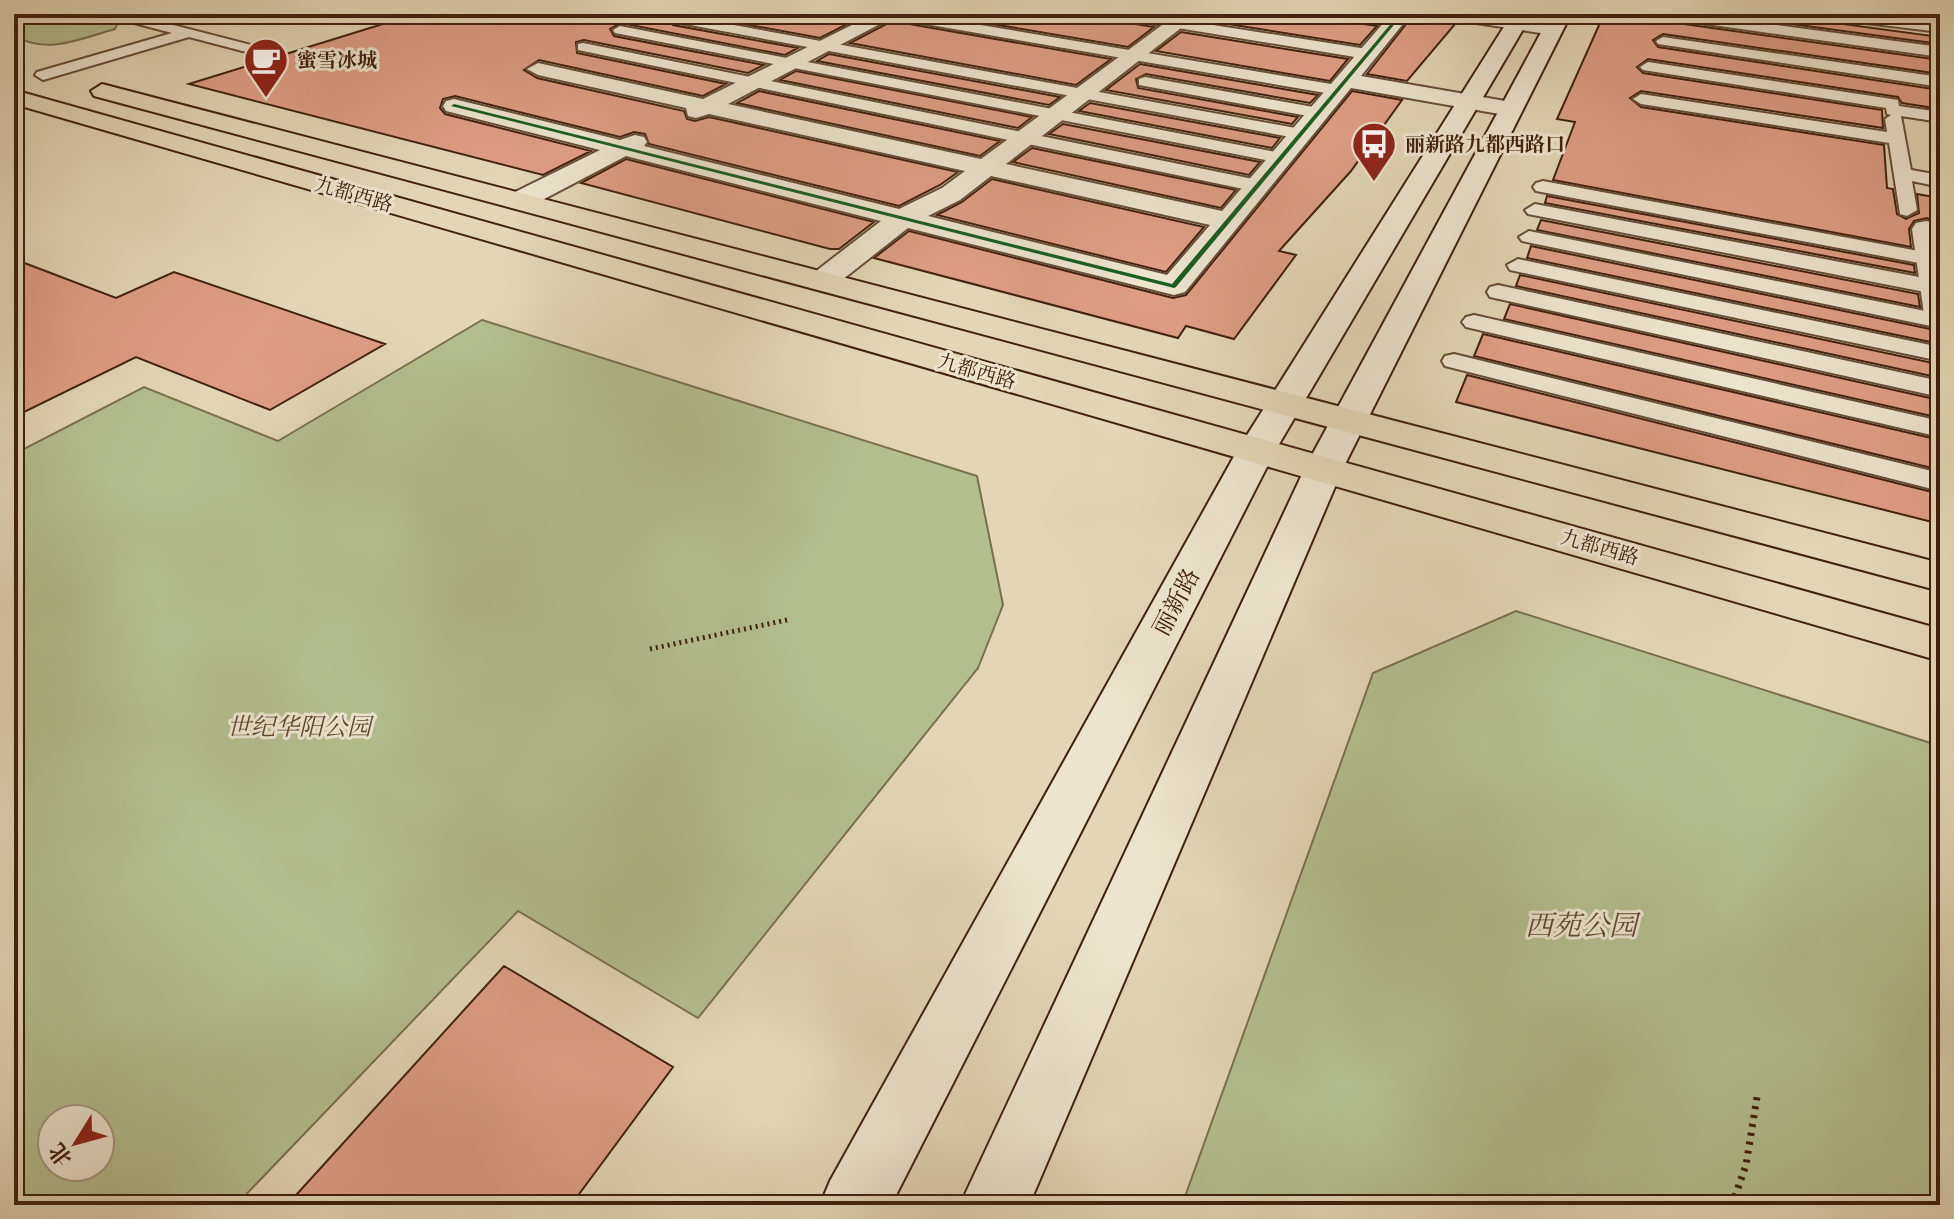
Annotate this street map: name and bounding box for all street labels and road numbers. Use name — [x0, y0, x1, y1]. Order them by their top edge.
street label: 九都西路 — [312, 171, 396, 217]
street label: 九都西路 — [935, 348, 1019, 394]
street label: 九都西路 — [1558, 524, 1642, 570]
street label: 丽新路 — [1146, 563, 1206, 641]

